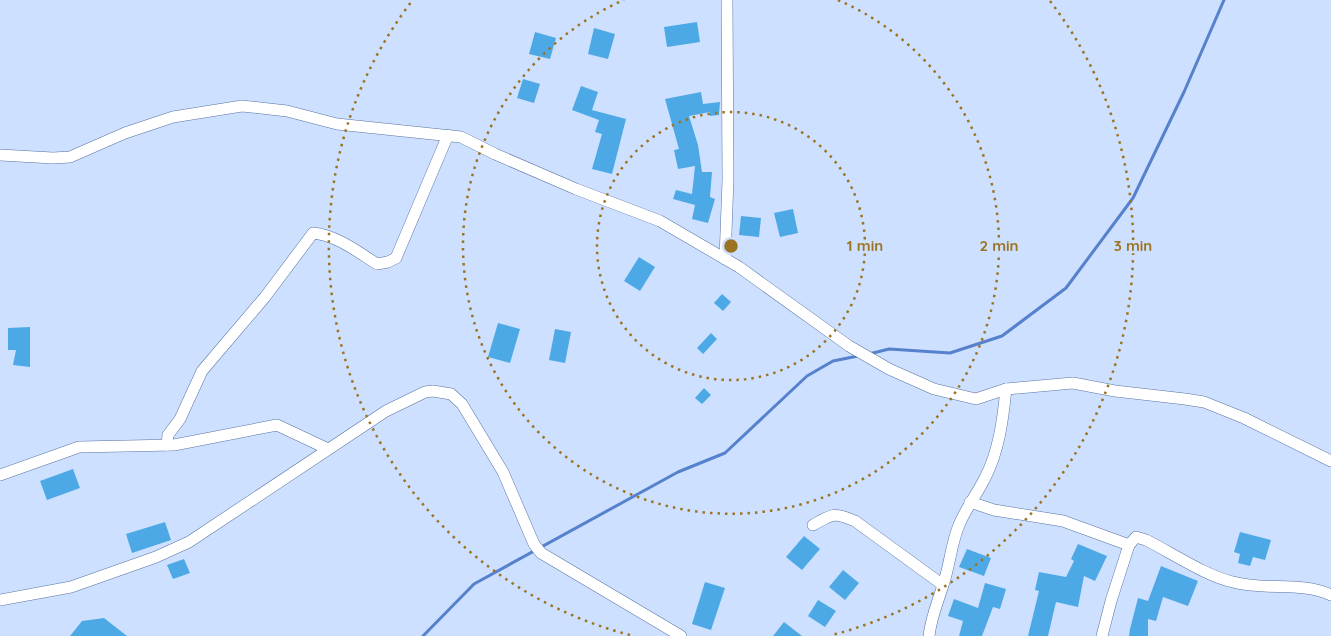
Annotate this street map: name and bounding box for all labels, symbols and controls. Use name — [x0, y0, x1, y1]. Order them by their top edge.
text: 1 min — [847, 236, 883, 255]
text: 2 min — [979, 236, 1019, 255]
text: 3 min — [1114, 236, 1152, 255]
centre of rings — [722, 237, 740, 255]

